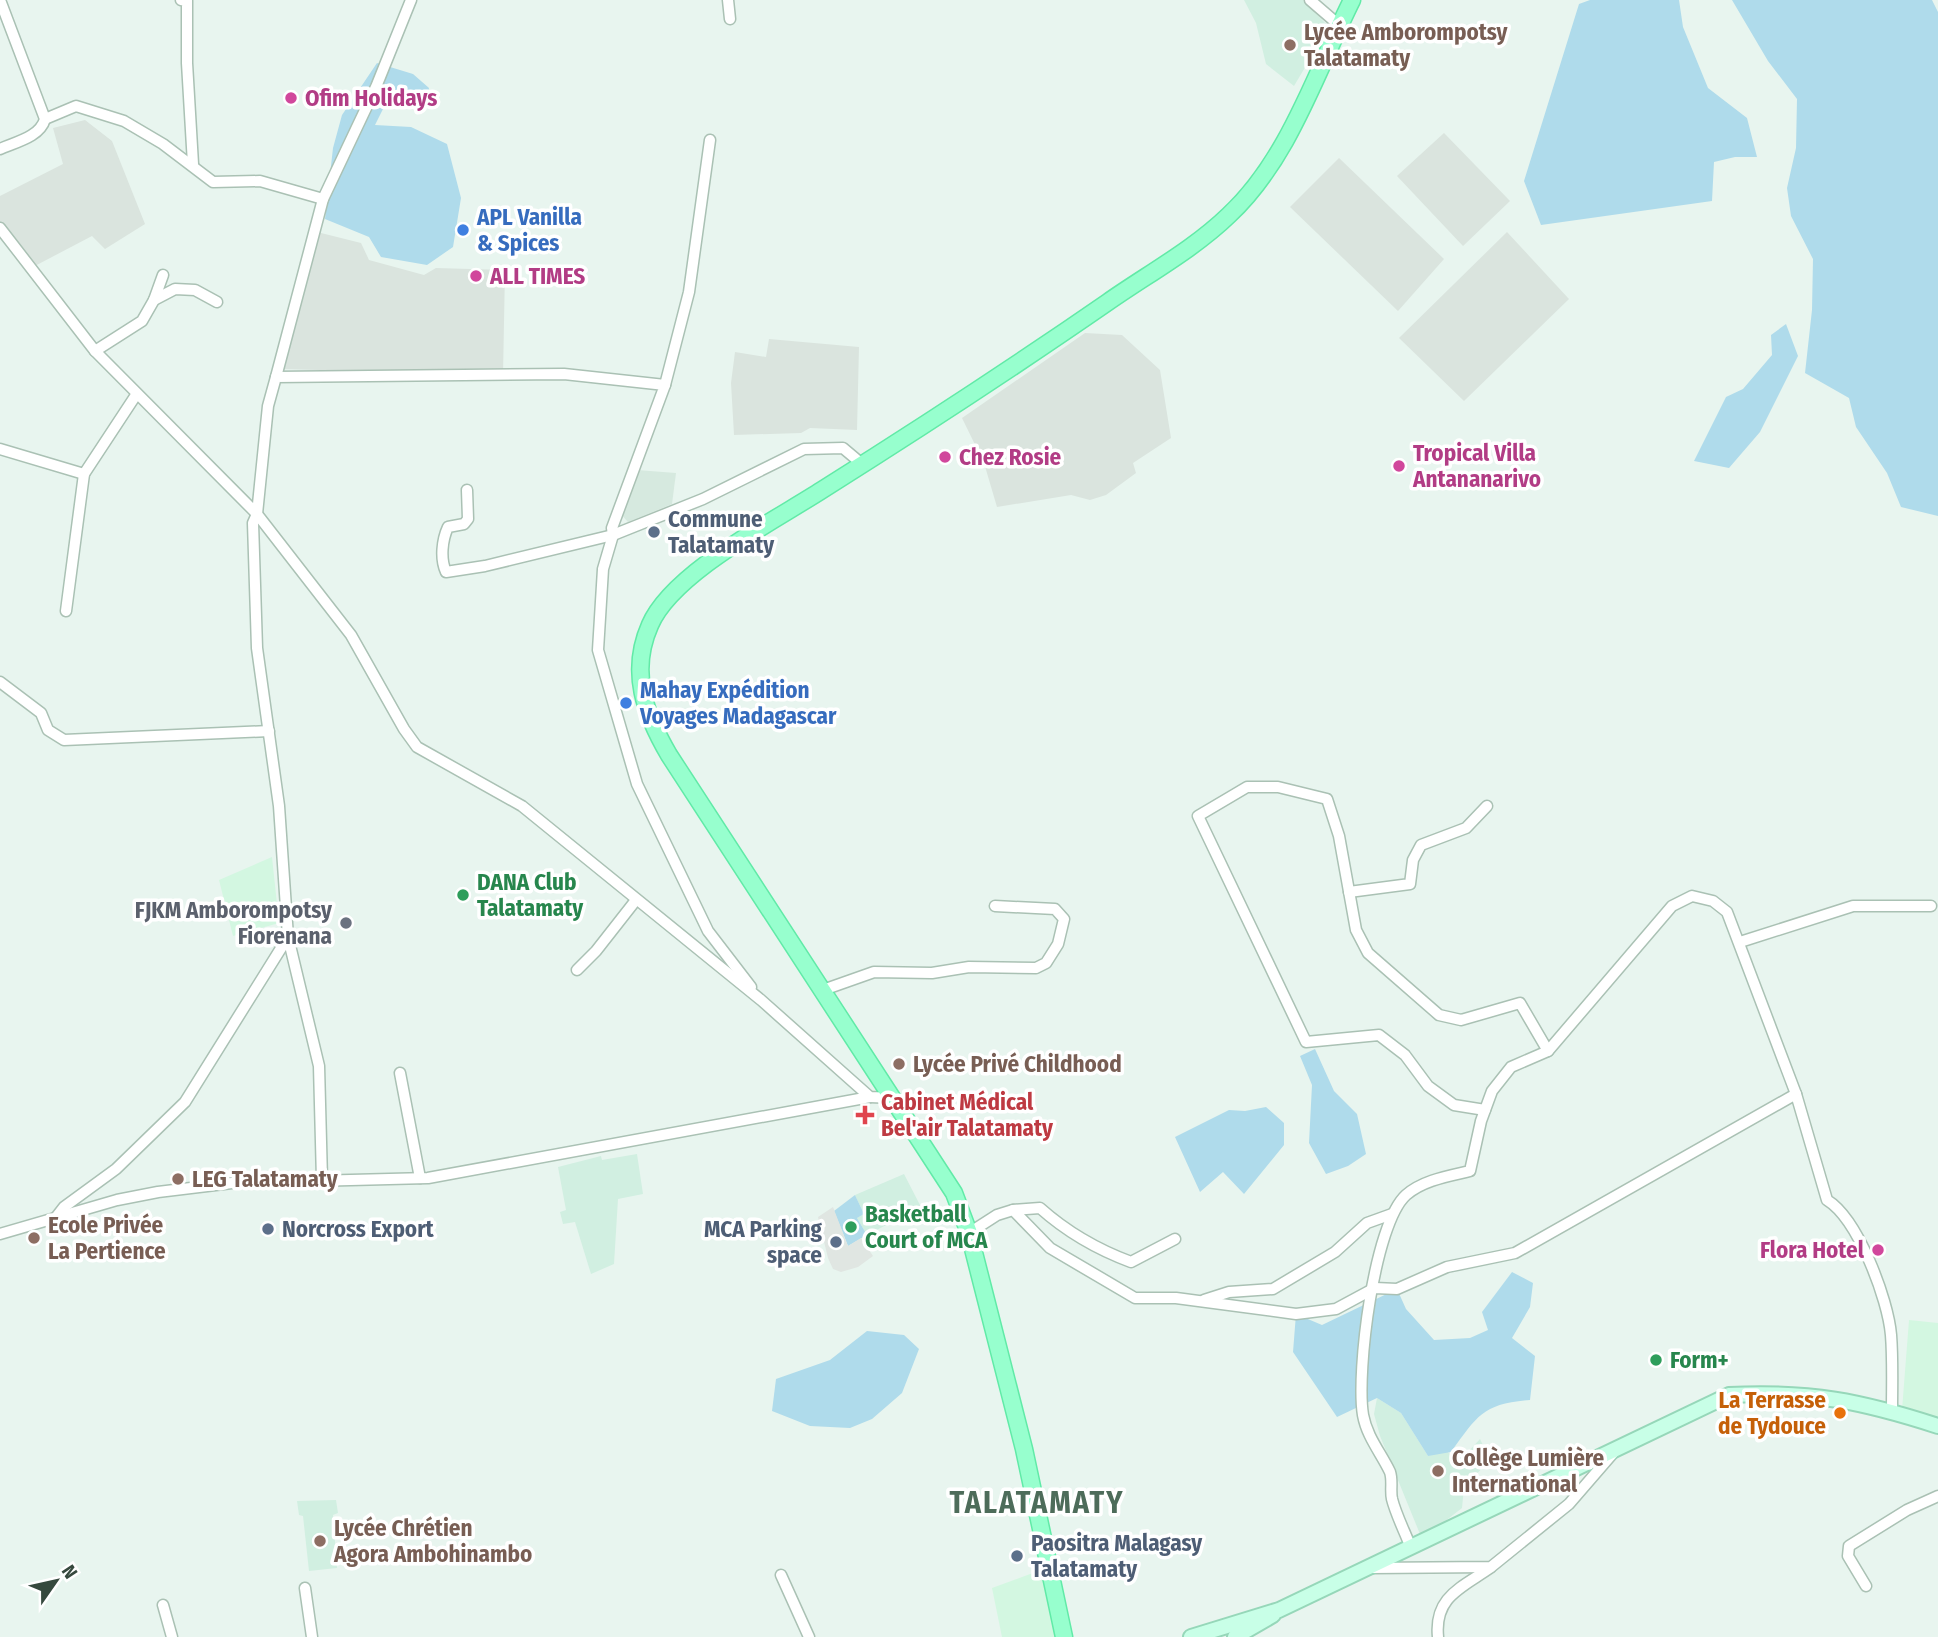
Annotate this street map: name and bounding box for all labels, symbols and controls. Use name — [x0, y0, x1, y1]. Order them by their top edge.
place label: Lycée Amborompotsy Talatamaty — [1304, 18, 1509, 72]
marker: Lycée Amborompotsy Talatamaty — [1282, 37, 1298, 53]
place label: Ofim Holidays — [305, 84, 437, 112]
marker: Ofim Holidays — [283, 90, 299, 106]
place label: APL Vanilla & Spices — [476, 203, 582, 257]
marker: APL Vanilla & Spices — [455, 222, 471, 238]
place label: ALL TIMES — [489, 262, 585, 290]
marker: ALL TIMES — [468, 268, 484, 284]
place label: Tropical Villa Antananarivo — [1412, 439, 1541, 493]
place label: Chez Rosie — [959, 443, 1062, 471]
marker: Chez Rosie — [937, 449, 953, 465]
marker: Tropical Villa Antananarivo — [1391, 458, 1407, 474]
place label: Commune Talatamaty — [668, 505, 775, 559]
marker: Commune Talatamaty — [646, 524, 662, 540]
place label: Mahay Expédition Voyages Madagascar — [639, 676, 837, 730]
marker: Mahay Expédition Voyages Madagascar — [618, 695, 634, 711]
place label: DANA Club Talatamaty — [477, 868, 584, 922]
marker: DANA Club Talatamaty — [455, 887, 471, 903]
place label: FJKM Amborompotsy Fiorenana — [135, 896, 333, 950]
marker: FJKM Amborompotsy Fiorenana — [338, 915, 354, 931]
place label: Lycée Privé Childhood — [913, 1050, 1122, 1078]
marker: Lycée Privé Childhood — [891, 1056, 907, 1072]
place label: Cabinet Médical Bel'air Talatamaty — [881, 1088, 1054, 1142]
marker: Cabinet Médical Bel'air Talatamaty — [855, 1105, 875, 1125]
place label: LEG Talatamaty — [192, 1165, 339, 1193]
marker: LEG Talatamaty — [170, 1171, 186, 1187]
place label: Basketball Court of MCA — [865, 1200, 988, 1254]
place label: Ecole Privée La Pertience — [48, 1211, 166, 1265]
place label: Norcross Export — [282, 1215, 435, 1243]
place label: MCA Parking space — [704, 1215, 823, 1269]
marker: Basketball Court of MCA — [843, 1219, 859, 1235]
marker: Norcross Export — [260, 1221, 276, 1237]
marker: Ecole Privée La Pertience — [26, 1230, 42, 1246]
marker: MCA Parking space — [828, 1234, 844, 1250]
place label: Flora Hotel — [1760, 1236, 1865, 1264]
marker: Flora Hotel — [1870, 1242, 1886, 1258]
place label: Form+ — [1670, 1346, 1729, 1374]
marker: Form+ — [1648, 1352, 1664, 1368]
place label: La Terrasse de Tydouce — [1718, 1386, 1826, 1440]
marker: La Terrasse de Tydouce — [1832, 1405, 1848, 1421]
place label: Collège Lumière International — [1452, 1444, 1605, 1498]
marker: Collège Lumière International — [1430, 1463, 1446, 1479]
district label: TALATAMATY — [949, 1485, 1125, 1521]
place label: Lycée Chrétien Agora Ambohinambo — [333, 1514, 532, 1568]
place label: Paositra Malagasy Talatamaty — [1031, 1529, 1203, 1583]
marker: Lycée Chrétien Agora Ambohinambo — [312, 1533, 328, 1549]
north arrow — [21, 1546, 91, 1616]
marker: Paositra Malagasy Talatamaty — [1009, 1548, 1025, 1564]
text: N — [57, 1561, 82, 1583]

